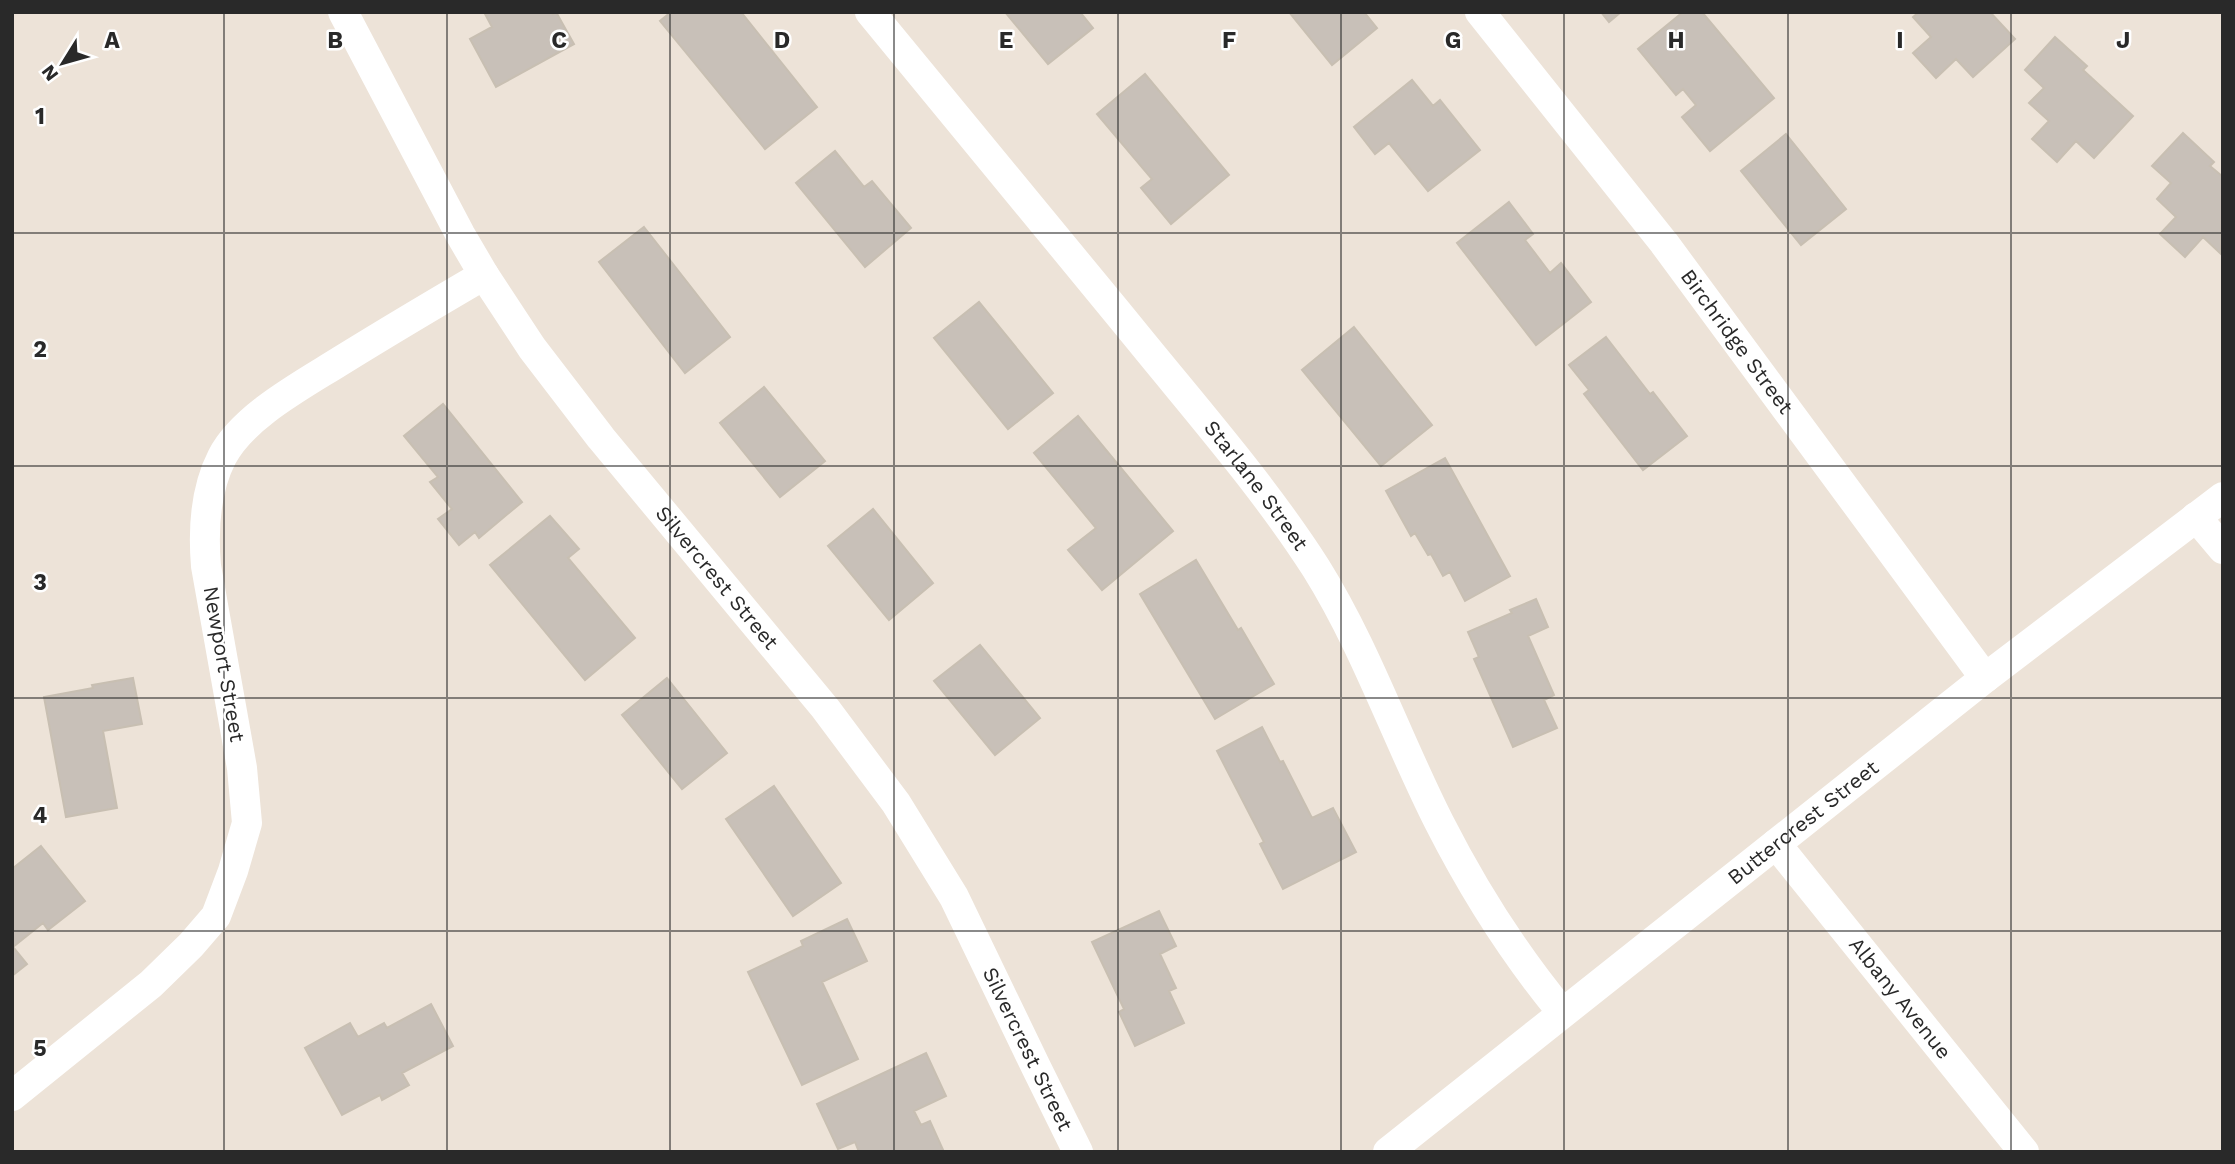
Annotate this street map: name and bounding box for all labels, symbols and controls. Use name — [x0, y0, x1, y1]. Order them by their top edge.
text: A — [104, 27, 120, 54]
text: B — [327, 27, 343, 54]
text: C — [551, 27, 567, 54]
text: D — [774, 27, 790, 54]
text: E — [999, 27, 1013, 54]
text: F — [1222, 27, 1236, 54]
text: G — [1445, 27, 1461, 54]
text: H — [1667, 27, 1685, 54]
text: I — [1896, 27, 1904, 54]
text: J — [2116, 27, 2130, 54]
north arrow — [28, 28, 98, 98]
text: N — [36, 60, 63, 85]
text: 1 — [35, 103, 45, 130]
street label: Birchridge Street — [1676, 264, 1799, 419]
text: 2 — [33, 336, 47, 363]
street label: Starlane Street — [1199, 415, 1314, 555]
street label: Silvercrest Street — [651, 501, 784, 654]
text: 3 — [33, 569, 47, 596]
street label: Newport Street — [199, 584, 251, 744]
street label: Buttercrest Street — [1722, 754, 1883, 890]
text: 4 — [33, 802, 48, 829]
street label: Albany Avenue — [1844, 932, 1957, 1064]
street label: Silvercrest Street — [978, 963, 1079, 1135]
text: 5 — [33, 1035, 47, 1062]

